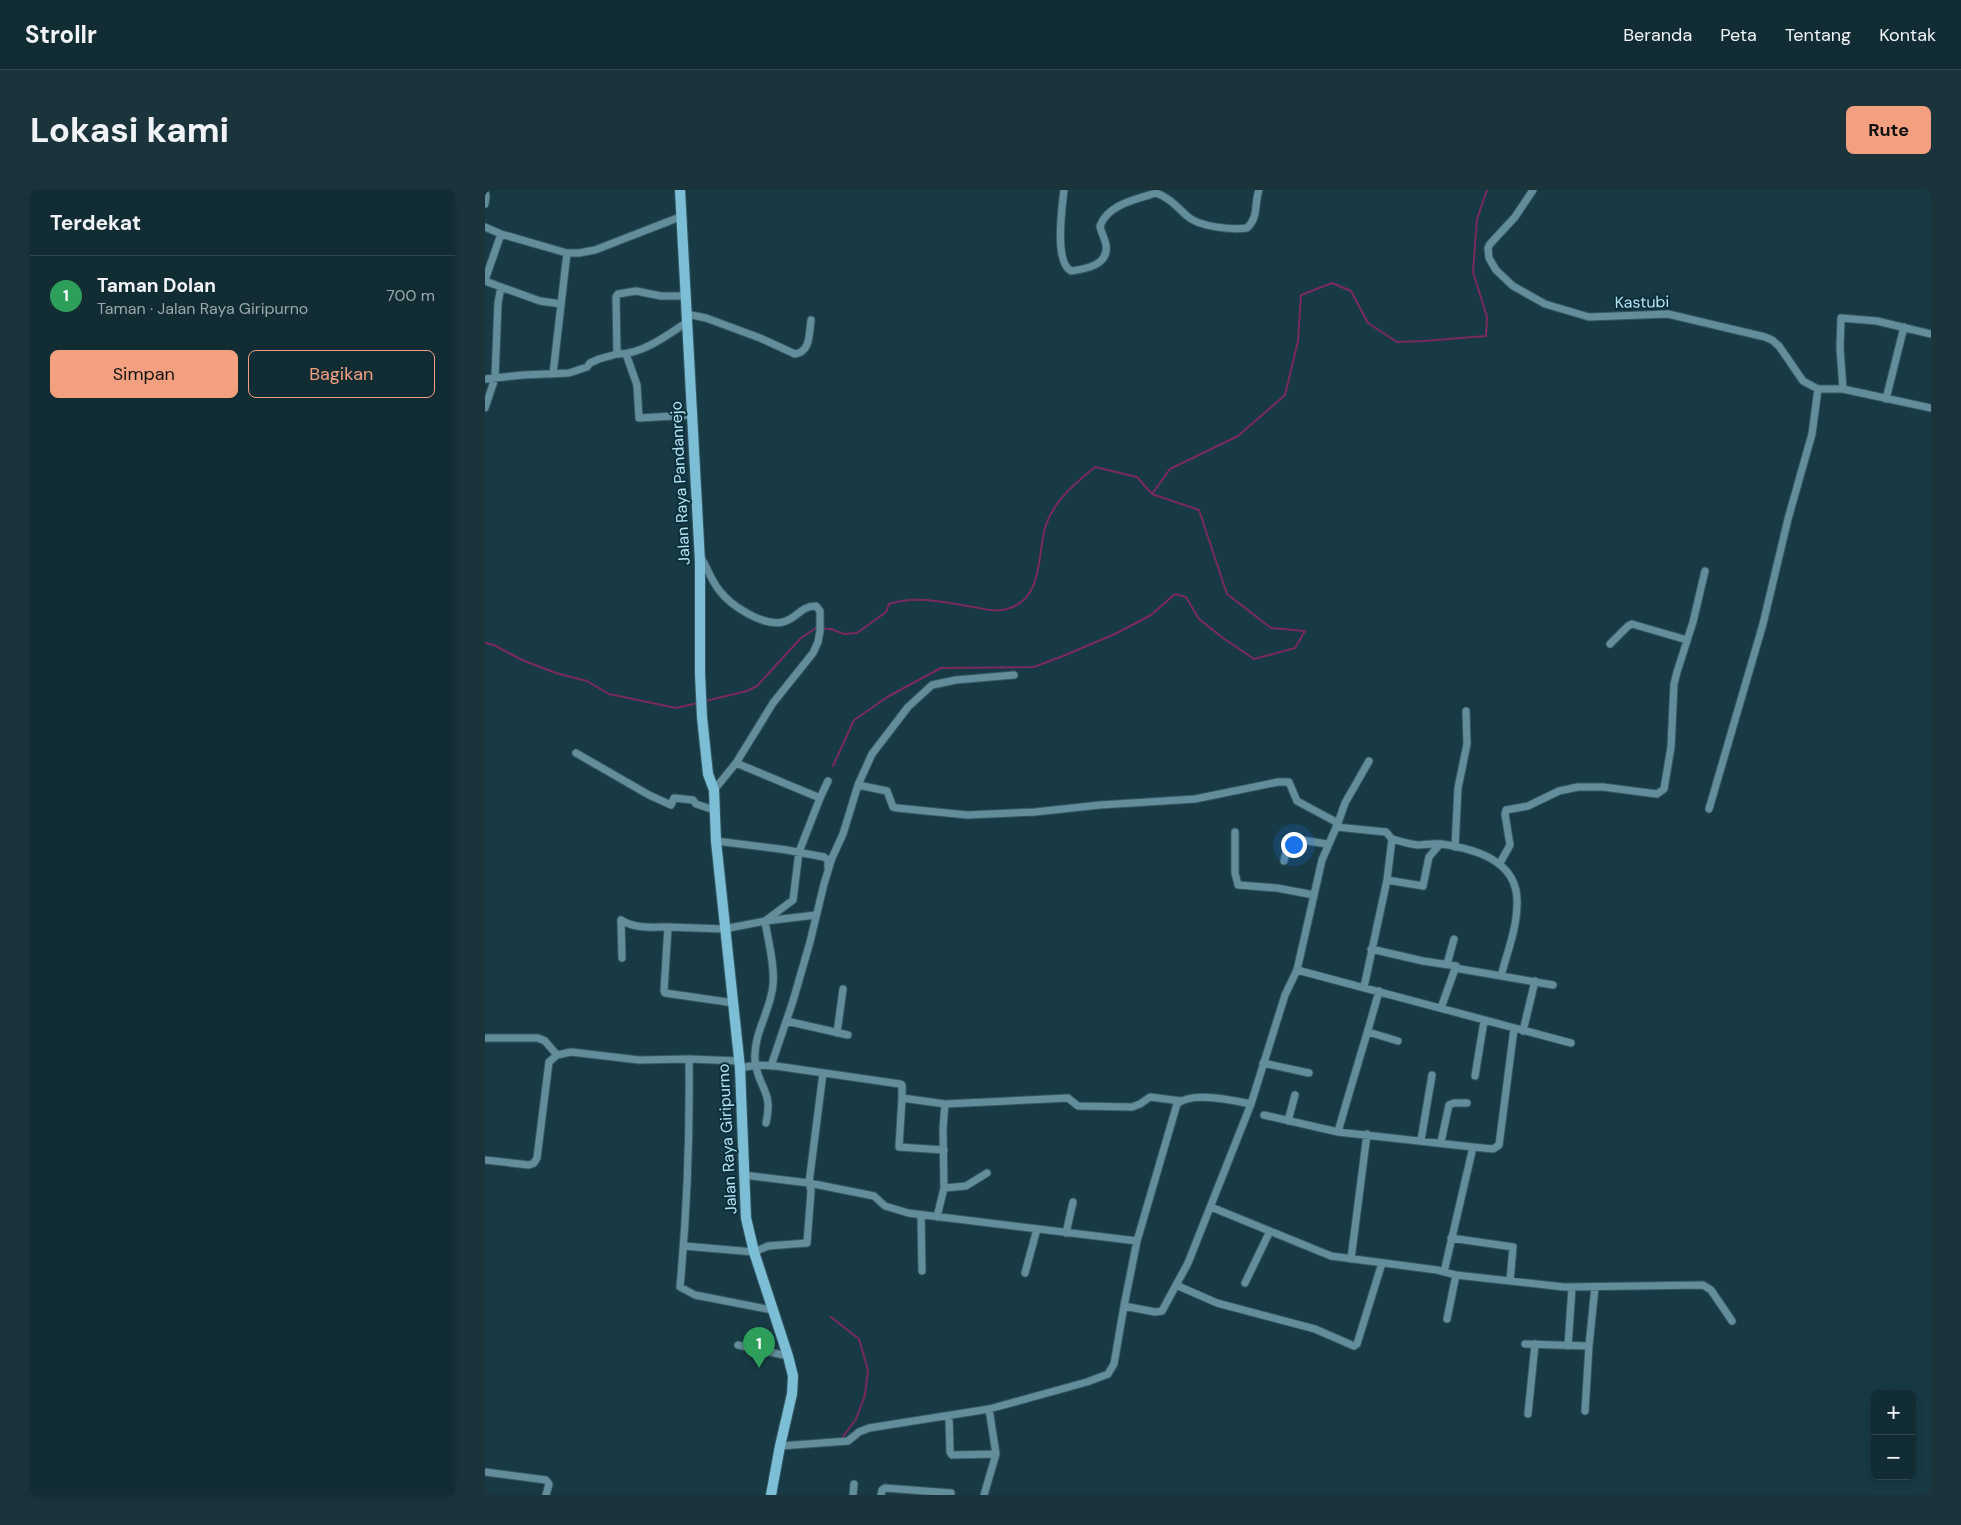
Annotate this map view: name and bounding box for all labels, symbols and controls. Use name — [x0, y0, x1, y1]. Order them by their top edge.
text: Strollr — [25, 19, 97, 50]
text: Beranda — [1623, 23, 1692, 47]
text: Peta — [1720, 23, 1757, 47]
text: Tentang — [1785, 23, 1851, 47]
text: Kontak — [1879, 23, 1936, 47]
button: Rute — [1846, 106, 1931, 154]
text: Lokasi kami — [30, 107, 229, 153]
text: Terdekat — [50, 209, 141, 237]
text: Taman Dolan — [97, 273, 216, 298]
text: 1 — [63, 285, 69, 306]
text: 700 m — [386, 285, 435, 306]
street label: Kastubi — [1614, 291, 1670, 313]
text: Taman · Jalan Raya Giripurno — [97, 298, 308, 319]
button: Simpan — [50, 350, 238, 398]
button: Bagikan — [248, 350, 435, 398]
street label: Jalan Raya Pandanrejo — [665, 400, 695, 566]
your location — [1281, 832, 1307, 858]
street label: Jalan Raya Giripurno — [713, 1063, 741, 1215]
pin: 1 — [743, 1327, 775, 1368]
map controls — [1871, 1390, 1916, 1480]
button: + — [1871, 1390, 1916, 1435]
button: − — [1871, 1435, 1916, 1480]

